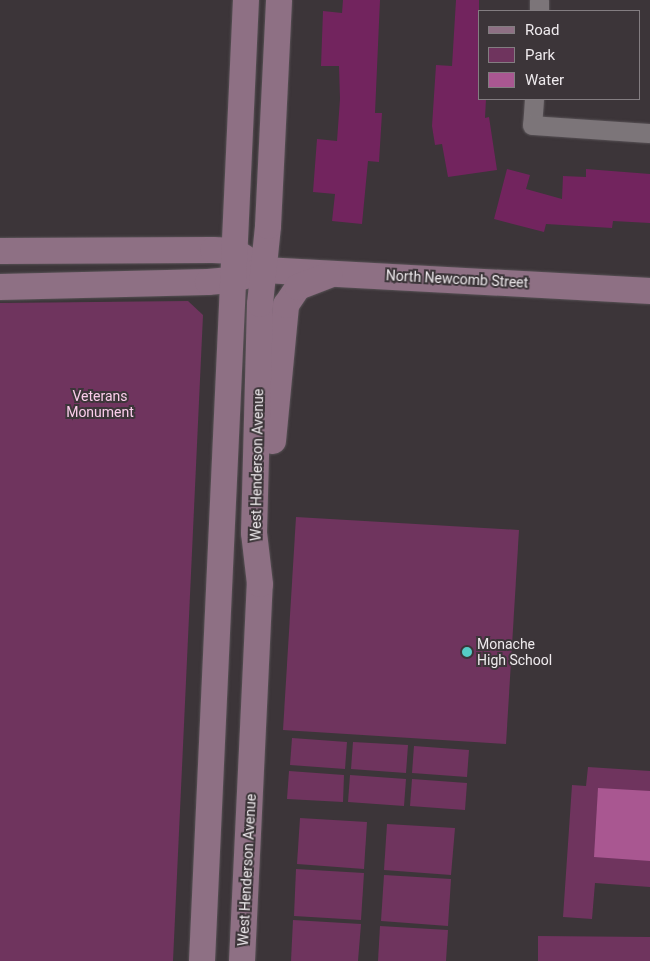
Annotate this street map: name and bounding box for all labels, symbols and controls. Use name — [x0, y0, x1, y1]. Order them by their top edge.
legend — [478, 10, 640, 100]
text: Road — [525, 21, 559, 39]
text: Park — [525, 46, 555, 64]
text: Water — [525, 71, 564, 89]
street label: North Newcomb Street — [385, 267, 529, 291]
park label: Veterans Monument — [66, 388, 134, 421]
street label: West Henderson Avenue — [247, 389, 267, 541]
place label: Monache High School — [477, 636, 552, 669]
marker: Monache High School — [461, 646, 473, 658]
street label: West Henderson Avenue — [235, 794, 259, 946]

